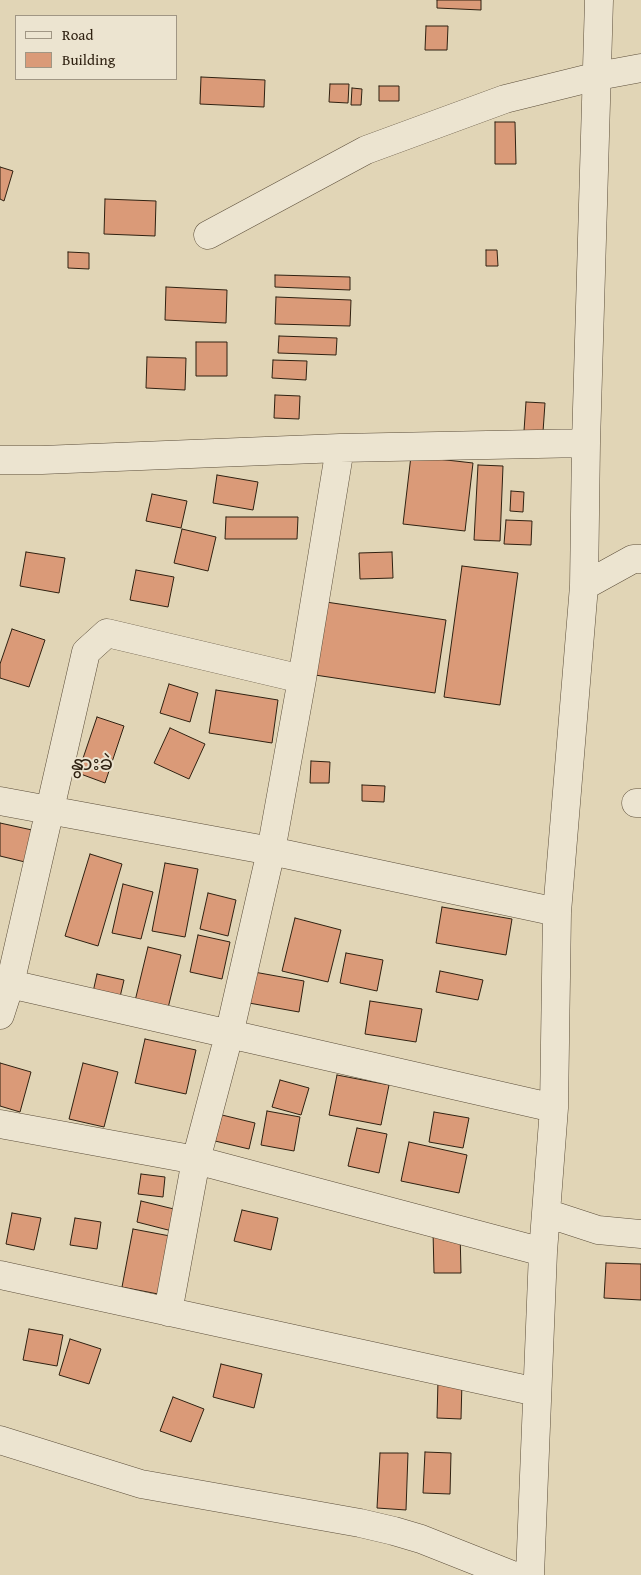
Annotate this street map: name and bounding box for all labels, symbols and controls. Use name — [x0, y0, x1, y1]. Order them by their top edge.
legend — [15, 15, 178, 80]
text: Road — [62, 24, 93, 45]
text: Building — [62, 49, 115, 70]
district label: နွားခဲ — [71, 753, 113, 777]

